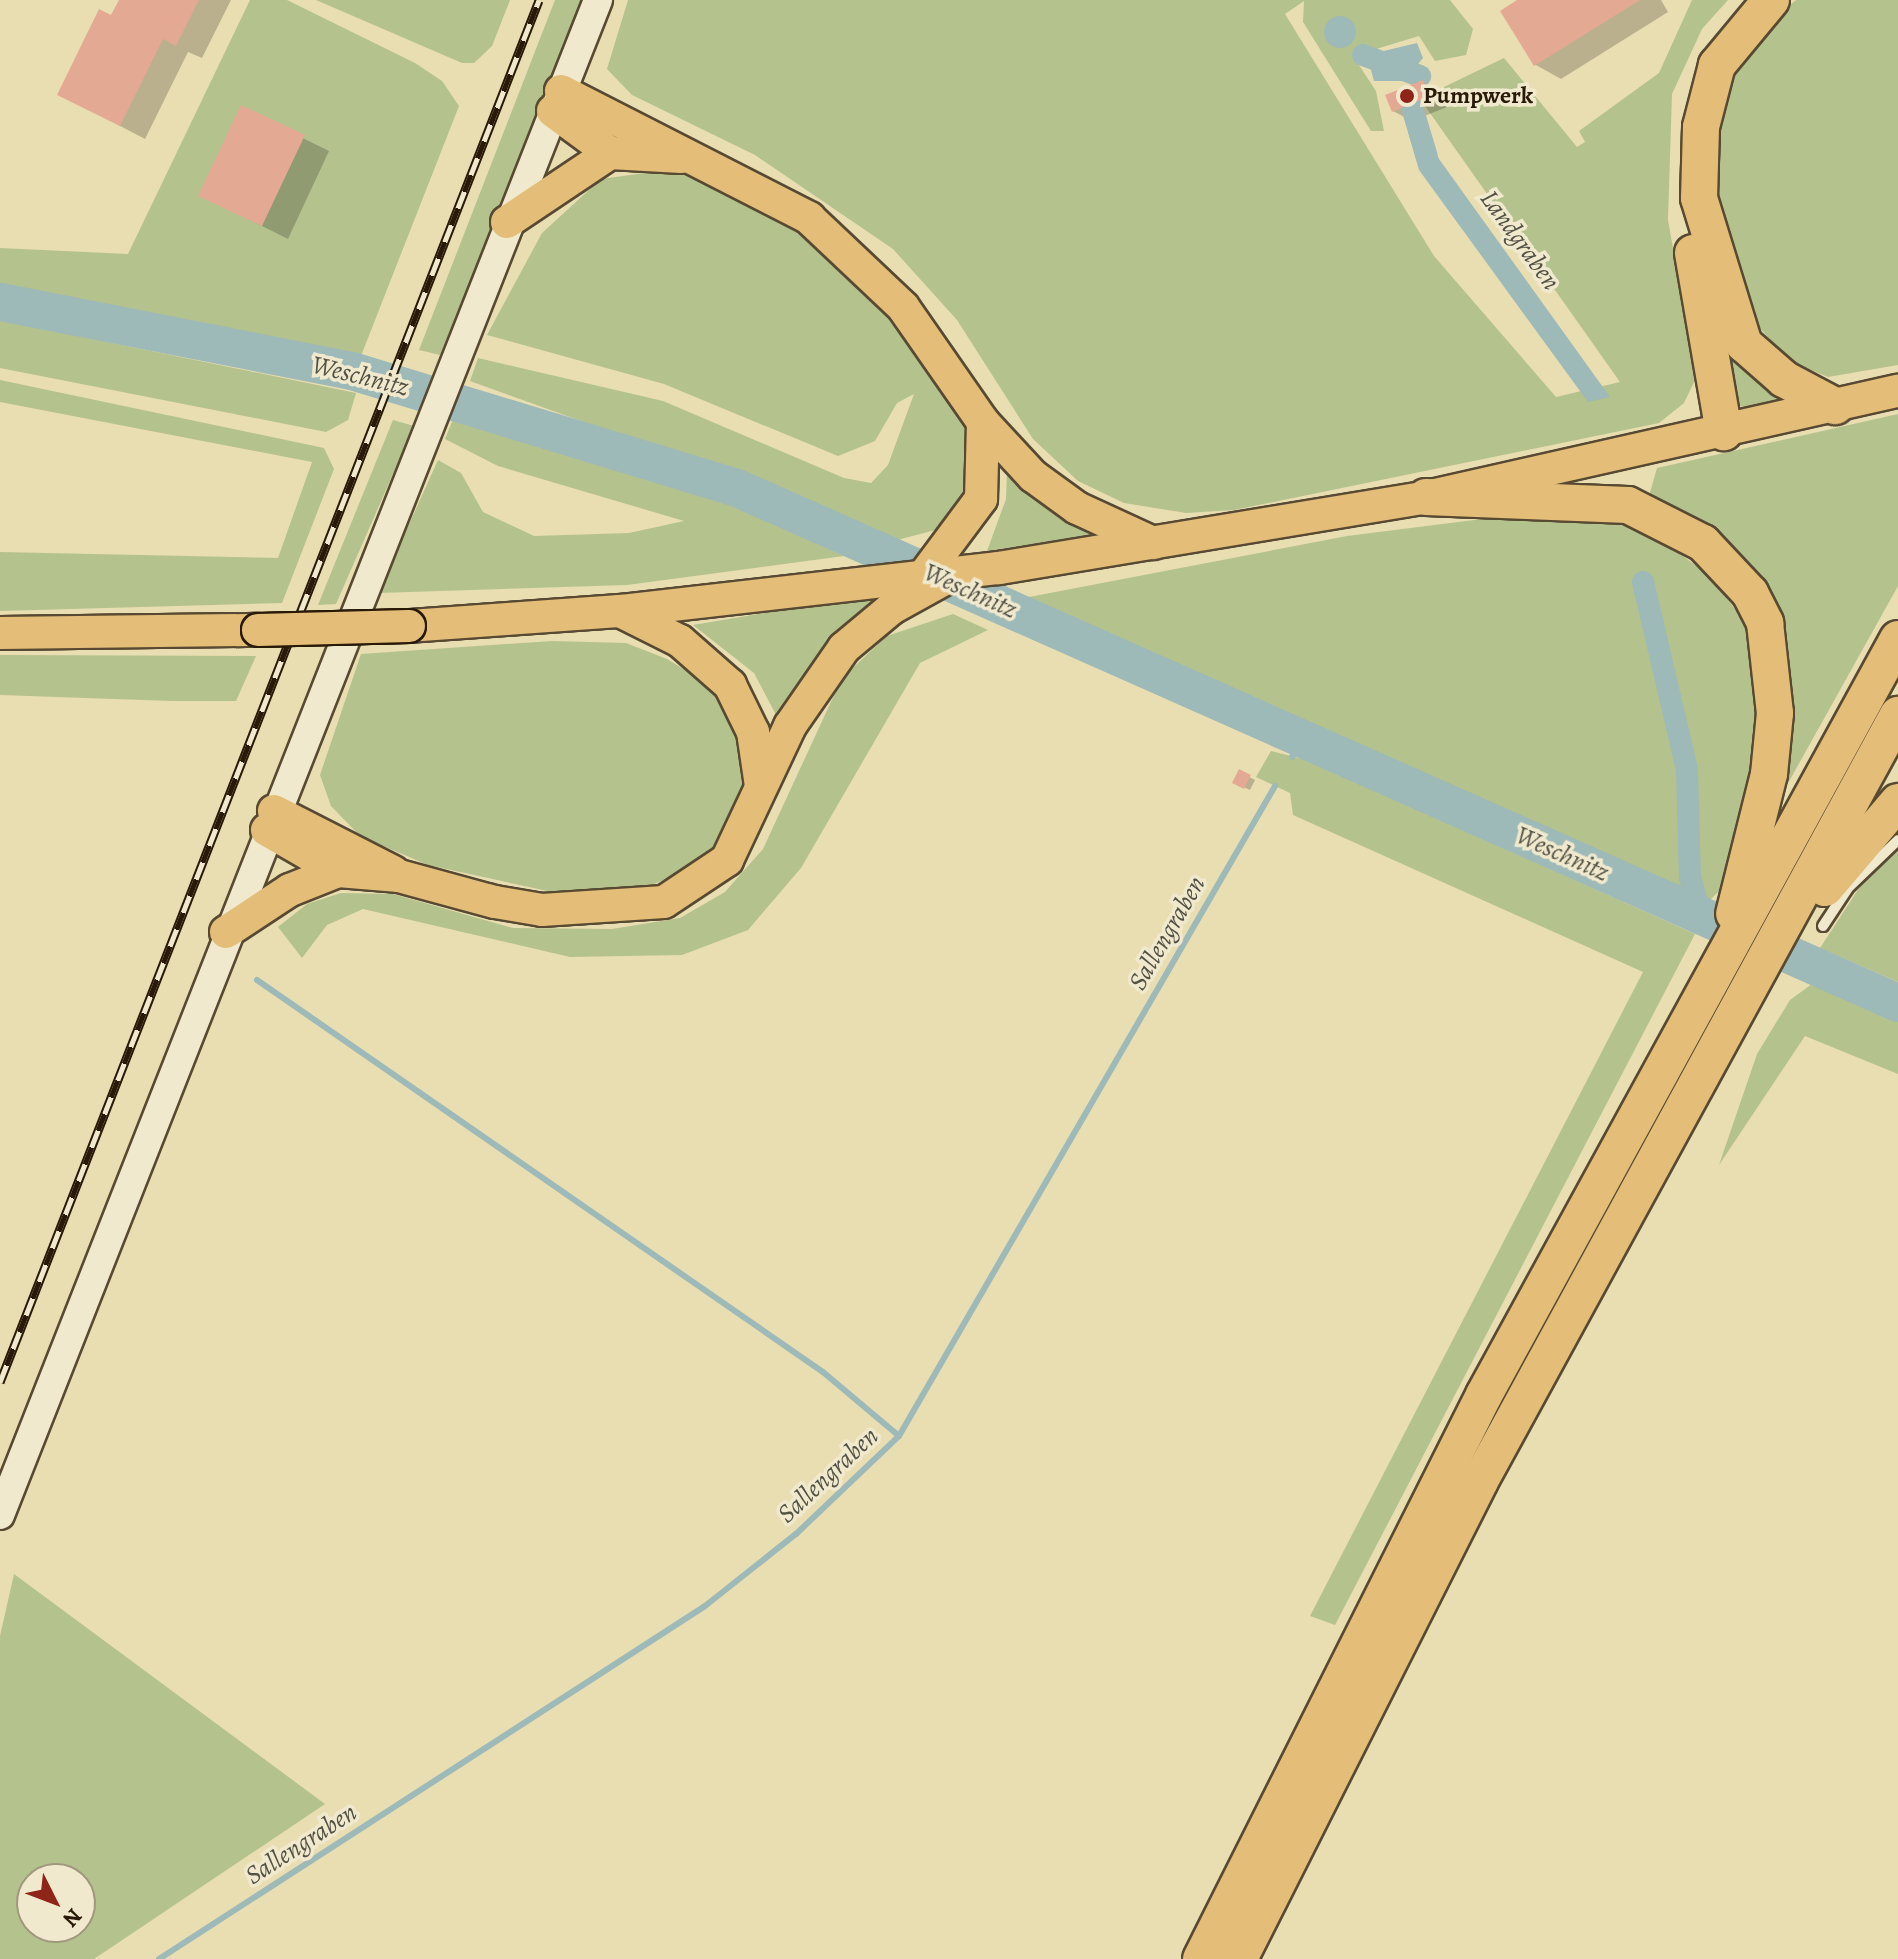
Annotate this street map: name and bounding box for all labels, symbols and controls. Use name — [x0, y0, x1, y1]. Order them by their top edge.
place label: Pumpwerk — [1423, 82, 1533, 110]
marker: Pumpwerk — [1398, 87, 1416, 105]
water label: Landgraben — [1473, 184, 1567, 296]
water label: Weschnitz — [308, 349, 412, 403]
water label: Weschnitz — [919, 557, 1021, 625]
water label: Weschnitz — [1511, 820, 1613, 888]
water label: Sallengraben — [1122, 871, 1212, 995]
water label: Sallengraben — [771, 1421, 885, 1529]
water label: Sallengraben — [240, 1797, 362, 1891]
north arrow — [16, 1863, 96, 1943]
text: N — [56, 1902, 89, 1934]

